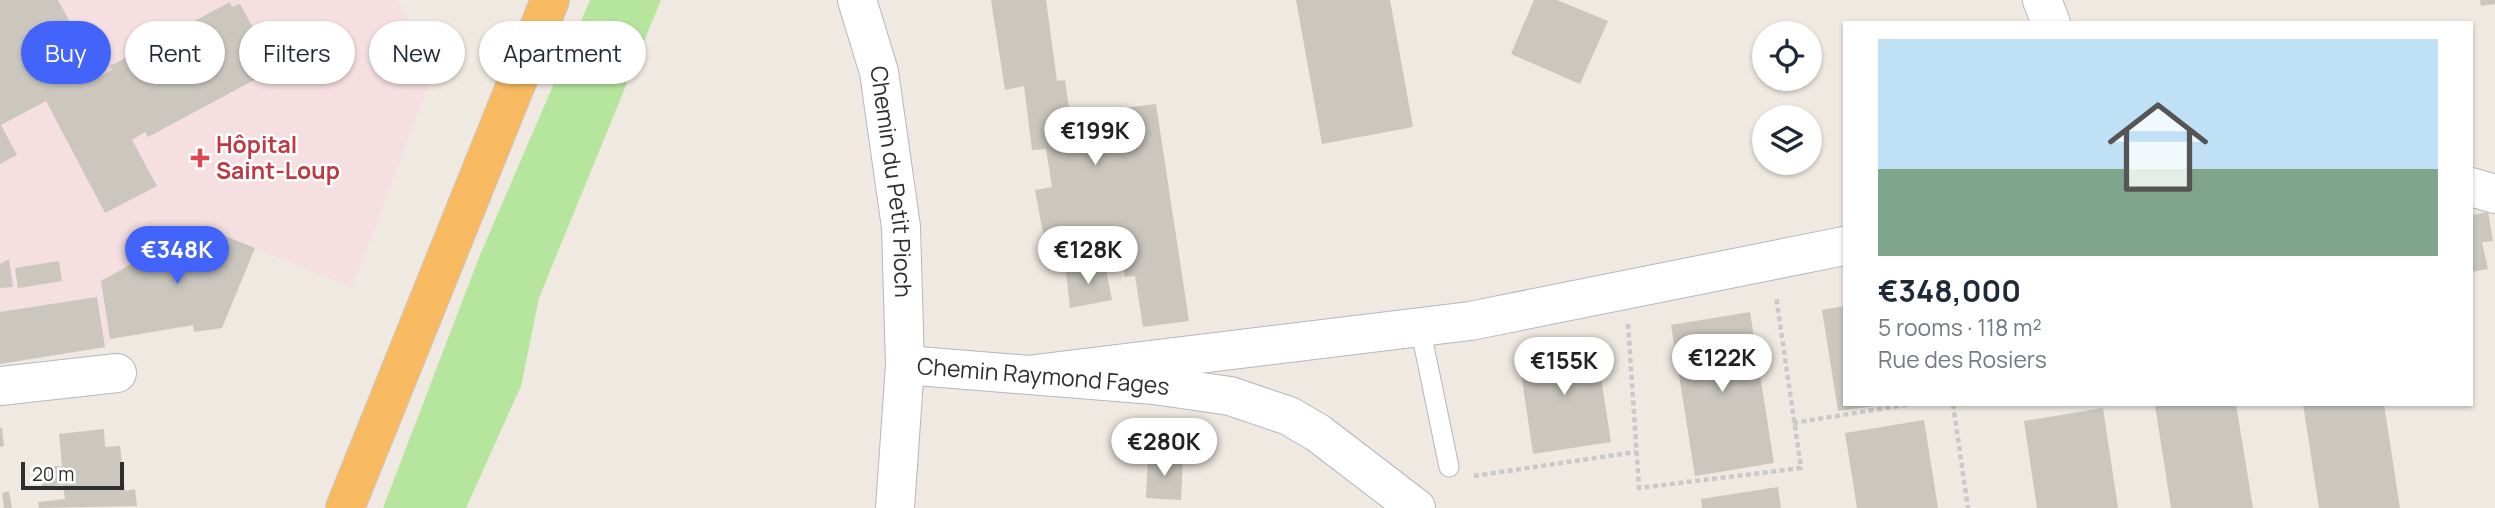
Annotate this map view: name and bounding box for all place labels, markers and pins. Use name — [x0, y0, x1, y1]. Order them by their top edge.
pin: €199K — [1046, 108, 1144, 167]
place label: Hôpital Saint-Loup — [216, 128, 340, 186]
marker: Hôpital Saint-Loup — [190, 148, 210, 168]
pin: €348K — [128, 226, 226, 286]
pin: €128K — [1039, 226, 1137, 286]
pin: €122K — [1673, 334, 1771, 394]
pin: €155K — [1515, 338, 1613, 397]
pin: €280K — [1115, 419, 1213, 478]

